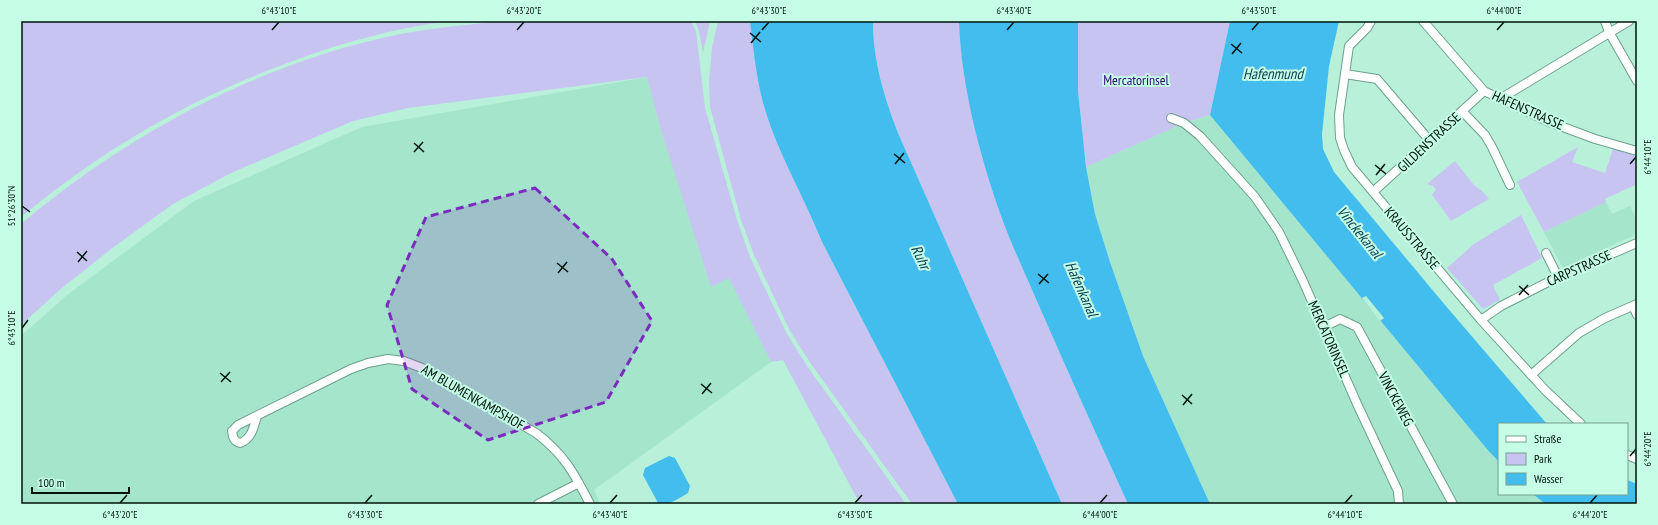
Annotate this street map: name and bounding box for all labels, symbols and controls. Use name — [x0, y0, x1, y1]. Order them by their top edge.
text: 6°43'10"E — [262, 4, 296, 17]
text: 6°43'20"E — [507, 4, 541, 17]
text: 6°43'30"E — [752, 4, 786, 17]
text: 6°43'40"E — [997, 4, 1031, 17]
text: 6°43'50"E — [1242, 4, 1276, 17]
text: 6°44'00"E — [1487, 4, 1521, 17]
water label: Hafenmund — [1243, 64, 1305, 83]
park label: Mercatorinsel — [1103, 71, 1170, 89]
street label: HAFENSTRASSE — [1489, 86, 1567, 134]
street label: GILDENSTRASSE — [1394, 108, 1464, 176]
text: 6°44'10"E — [1641, 140, 1654, 174]
text: 51°26'30"N — [5, 186, 18, 226]
water label: Vinckekanal — [1333, 202, 1388, 263]
street label: KRAUSSTRASSE — [1381, 203, 1443, 273]
water label: Ruhr — [907, 242, 936, 274]
street label: CARPSTRASSE — [1544, 246, 1614, 290]
water label: Hafenkanal — [1061, 258, 1103, 321]
street label: MERCATORINSEL — [1304, 298, 1354, 380]
text: 6°43'10"E — [5, 311, 18, 345]
street label: AM BLUMENKAMPSHOF — [418, 360, 528, 434]
street label: VINCKEWEG — [1374, 368, 1418, 429]
legend — [1498, 423, 1628, 495]
text: Straße — [1534, 431, 1561, 446]
text: 6°44'20"E — [1641, 432, 1654, 466]
text: Park — [1534, 451, 1552, 466]
scale bar — [32, 469, 129, 495]
text: Wasser — [1534, 471, 1564, 486]
text: 100 m — [38, 475, 65, 490]
text: 6°43'20"E — [103, 508, 137, 521]
text: 6°43'30"E — [348, 508, 382, 521]
text: 6°43'40"E — [593, 508, 627, 521]
text: 6°43'50"E — [838, 508, 872, 521]
text: 6°44'00"E — [1083, 508, 1117, 521]
text: 6°44'10"E — [1328, 508, 1362, 521]
text: 6°44'20"E — [1573, 508, 1607, 521]

